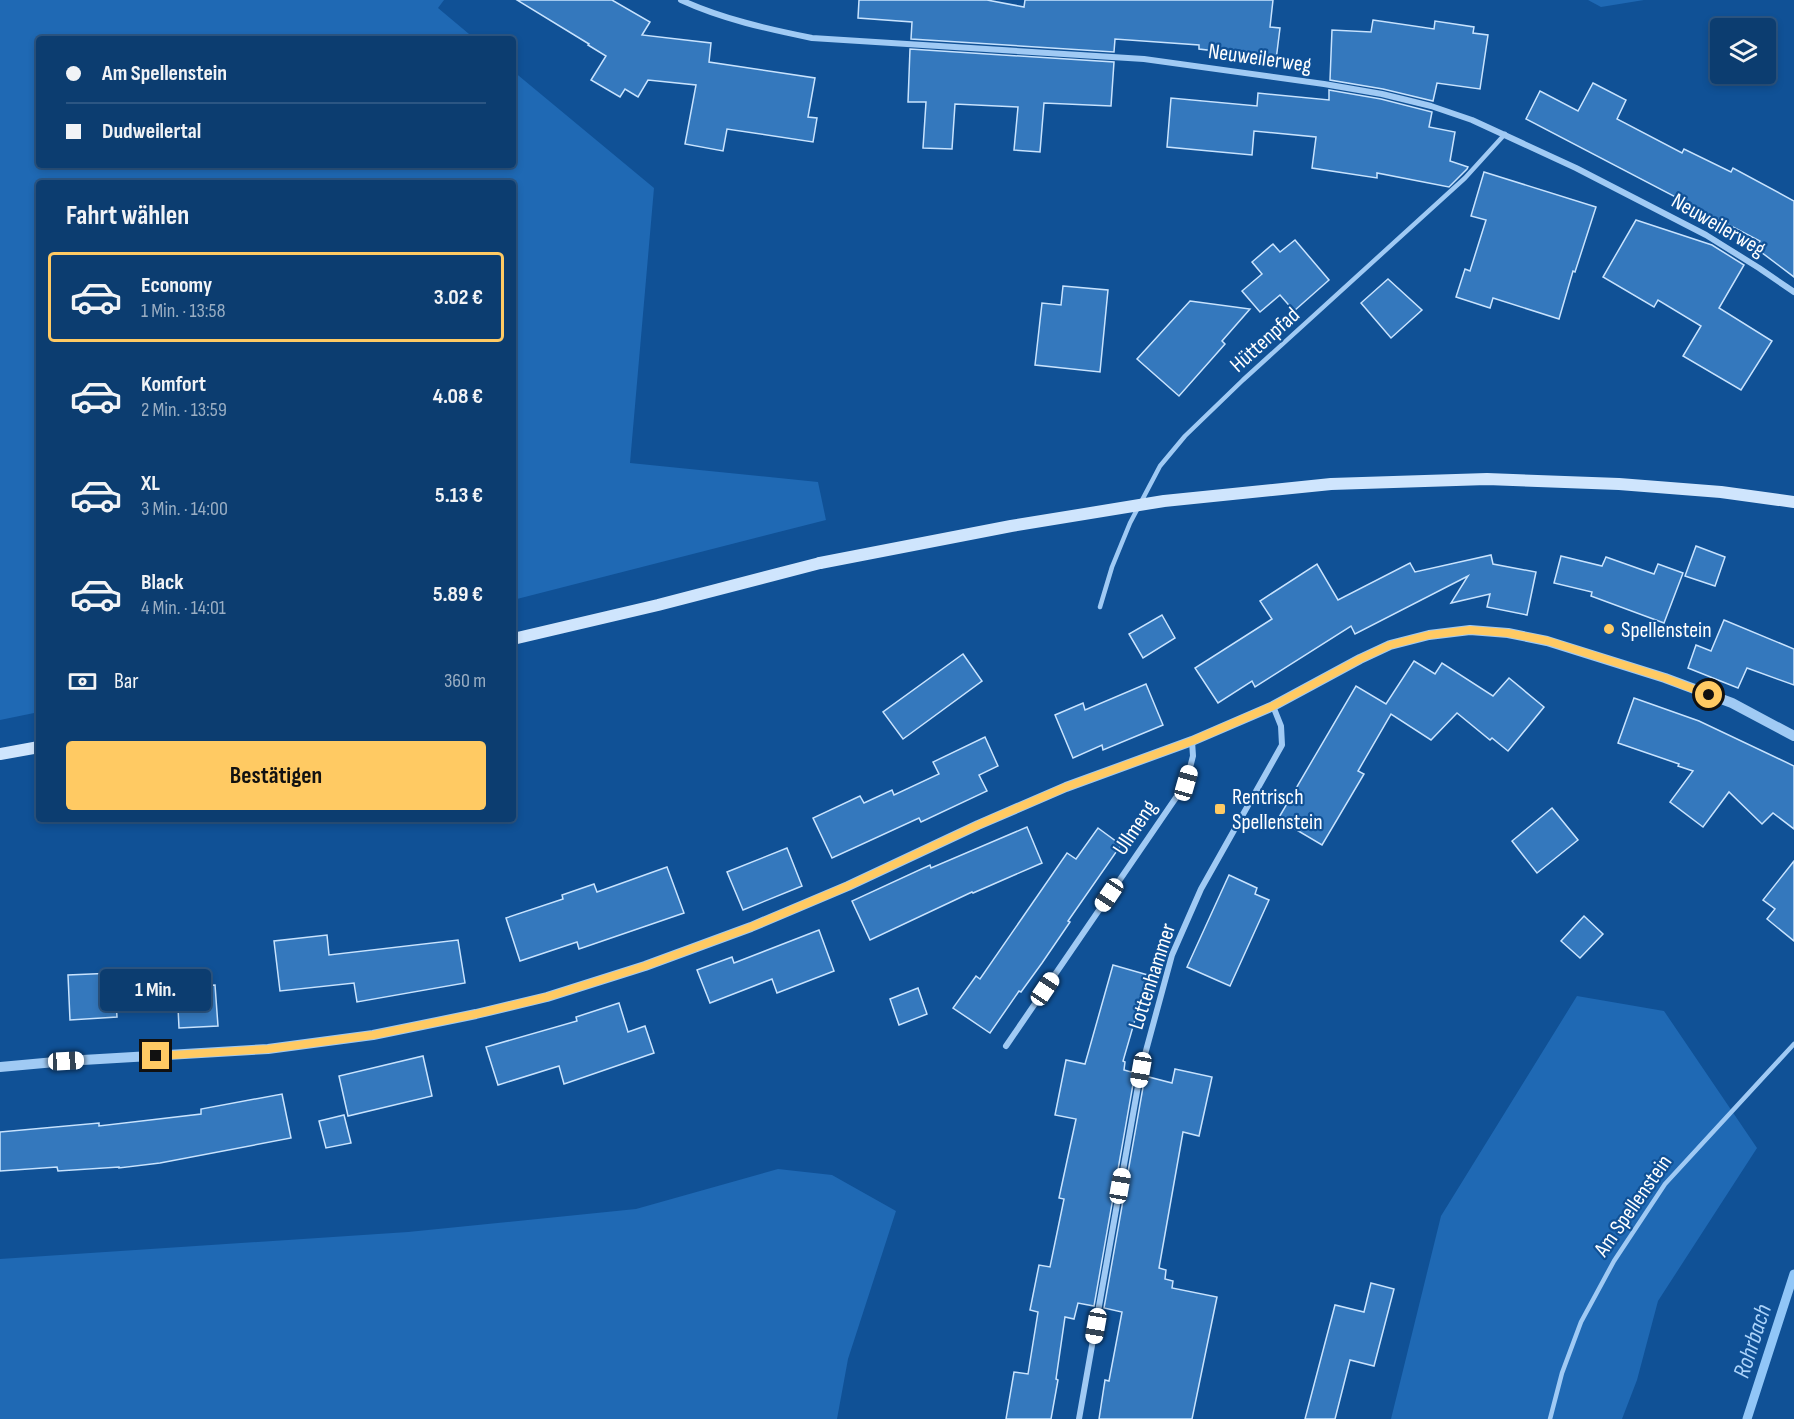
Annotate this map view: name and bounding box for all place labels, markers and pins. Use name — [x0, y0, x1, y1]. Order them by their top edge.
place label: Spellenstein — [1621, 617, 1712, 644]
marker: Spellenstein — [1602, 622, 1616, 636]
place label: Rentrisch Spellenstein — [1232, 784, 1323, 836]
marker: Rentrisch Spellenstein — [1213, 802, 1227, 816]

